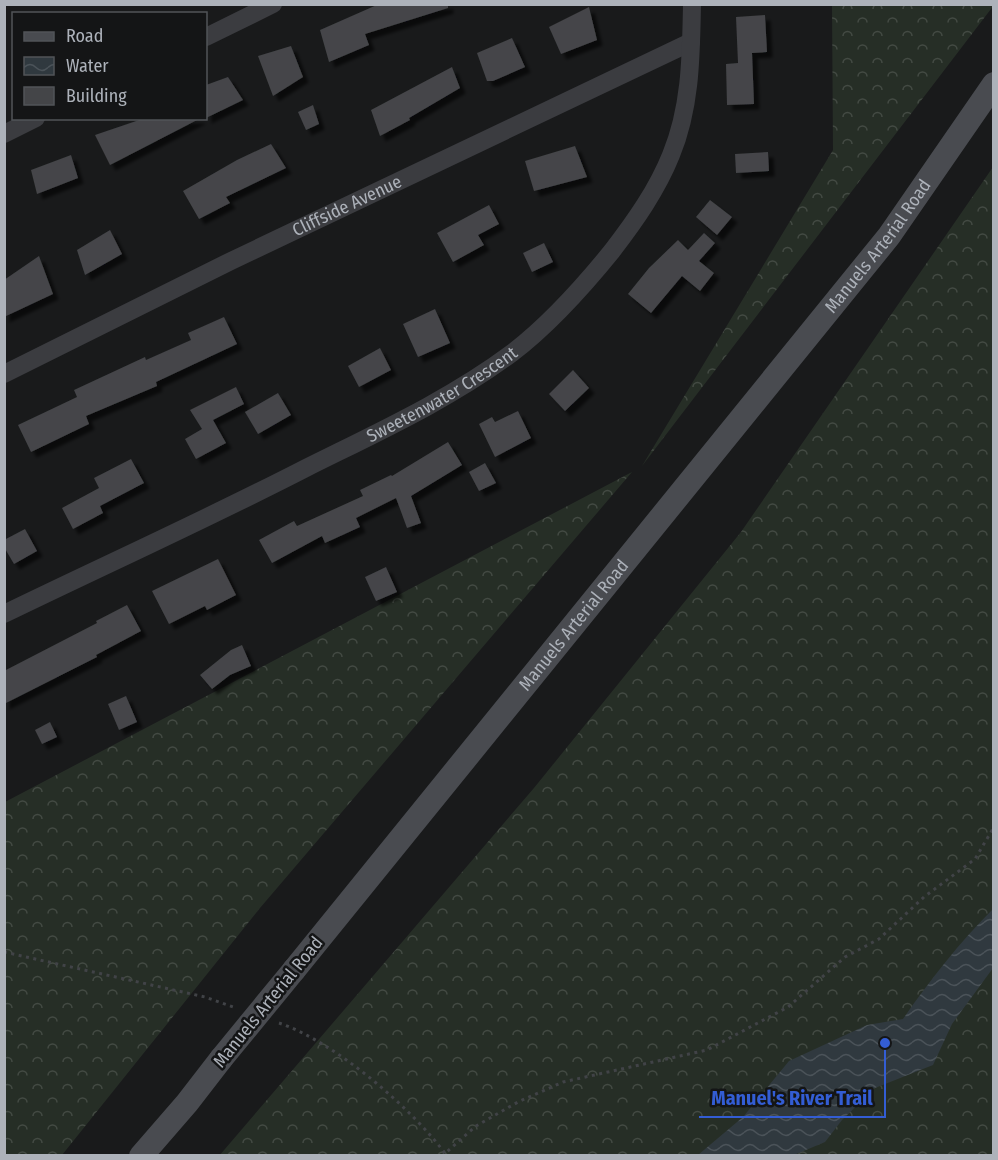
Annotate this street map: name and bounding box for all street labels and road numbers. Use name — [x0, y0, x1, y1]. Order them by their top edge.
street label: Cliffside Avenue — [289, 170, 405, 241]
street label: Manuels Arterial Road — [820, 175, 936, 318]
street label: Sweetenwater Crescent — [363, 342, 522, 447]
street label: Manuels Arterial Road — [514, 555, 633, 695]
street label: Manuels Arterial Road — [208, 932, 328, 1072]

